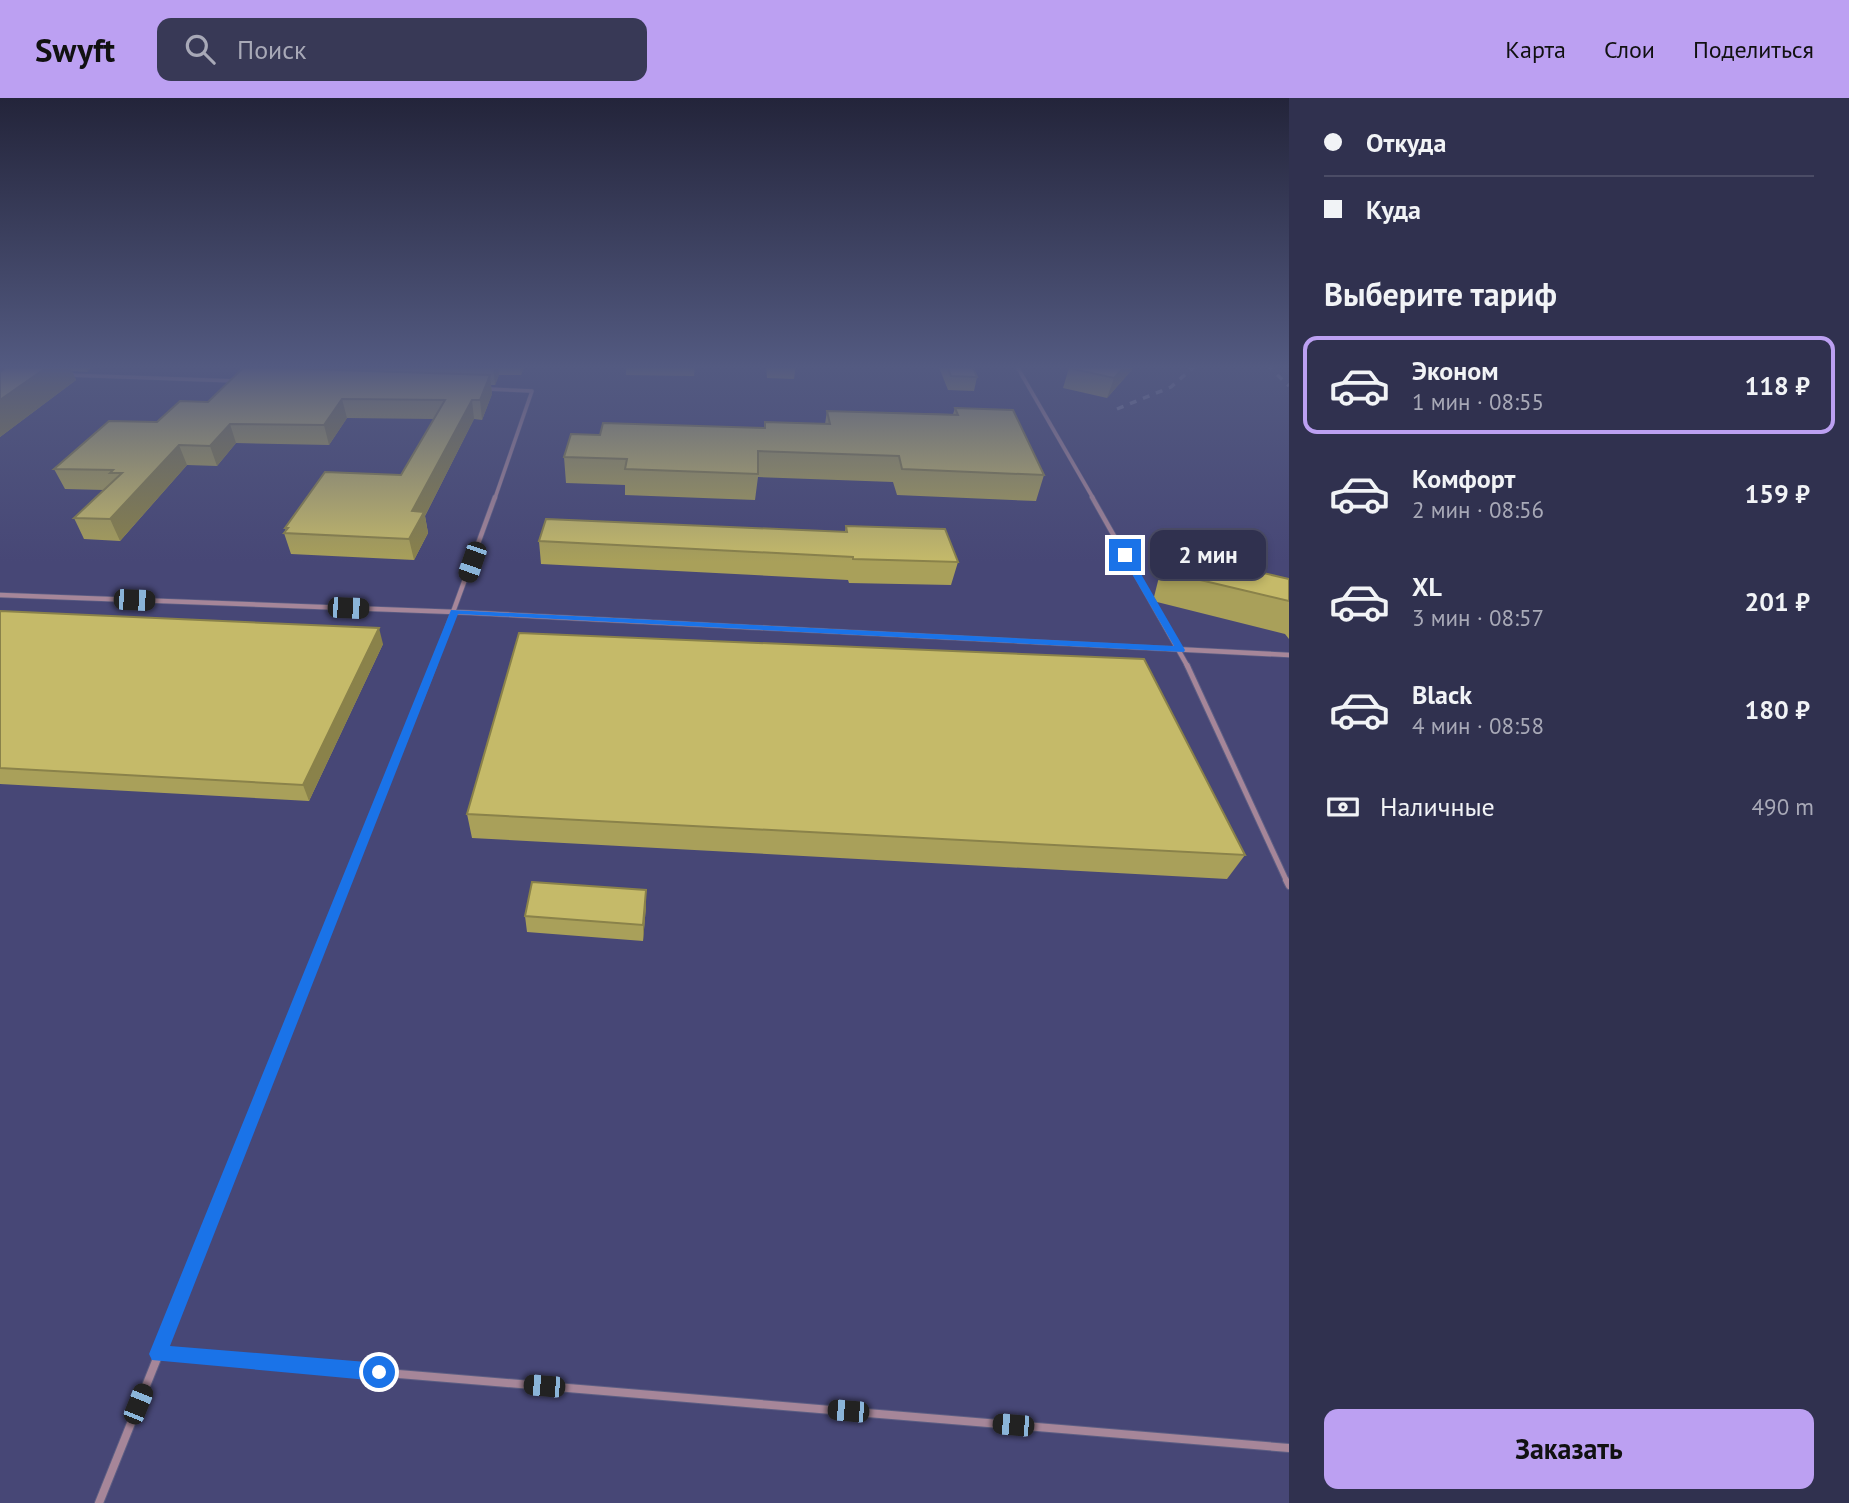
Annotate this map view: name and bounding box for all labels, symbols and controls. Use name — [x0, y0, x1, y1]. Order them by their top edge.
search box — [157, 18, 647, 81]
text: Swyft — [35, 28, 115, 71]
icon: search — [181, 30, 219, 68]
text: Поиск — [237, 33, 306, 66]
text: Карта — [1505, 34, 1566, 65]
text: Слои — [1604, 34, 1655, 65]
text: Поделиться — [1693, 34, 1814, 65]
text: Откуда — [1366, 126, 1446, 159]
text: Куда — [1366, 193, 1421, 226]
text: Выберите тариф — [1324, 273, 1557, 315]
icon: car — [1328, 354, 1391, 417]
text: Эконом — [1412, 354, 1499, 387]
text: 118 ₽ — [1744, 369, 1810, 402]
text: 1 мин · 08:55 — [1412, 387, 1544, 416]
icon: car — [1328, 462, 1391, 525]
text: Комфорт — [1412, 462, 1515, 495]
text: 159 ₽ — [1744, 477, 1810, 510]
text: 2 мин · 08:56 — [1412, 495, 1544, 524]
callout: 2 мин — [1150, 531, 1265, 580]
car — [456, 539, 489, 585]
route end — [1109, 539, 1141, 571]
text: 2 мин — [1178, 540, 1238, 569]
icon: car — [1328, 570, 1391, 633]
text: XL — [1412, 570, 1442, 603]
text: 201 ₽ — [1744, 585, 1810, 618]
car — [113, 589, 156, 611]
car — [327, 597, 370, 619]
text: 3 мин · 08:57 — [1412, 603, 1544, 632]
icon: car — [1328, 678, 1391, 741]
text: Black — [1412, 678, 1472, 711]
text: 180 ₽ — [1744, 693, 1810, 726]
text: 4 мин · 08:58 — [1412, 711, 1544, 740]
icon: cash — [1324, 788, 1362, 826]
text: Наличные — [1380, 790, 1495, 823]
text: 490 m — [1752, 792, 1814, 821]
route start — [363, 1356, 395, 1388]
car — [523, 1374, 566, 1398]
car — [121, 1381, 156, 1427]
car — [827, 1399, 870, 1423]
button: Заказать — [1324, 1409, 1814, 1489]
car — [992, 1413, 1035, 1437]

